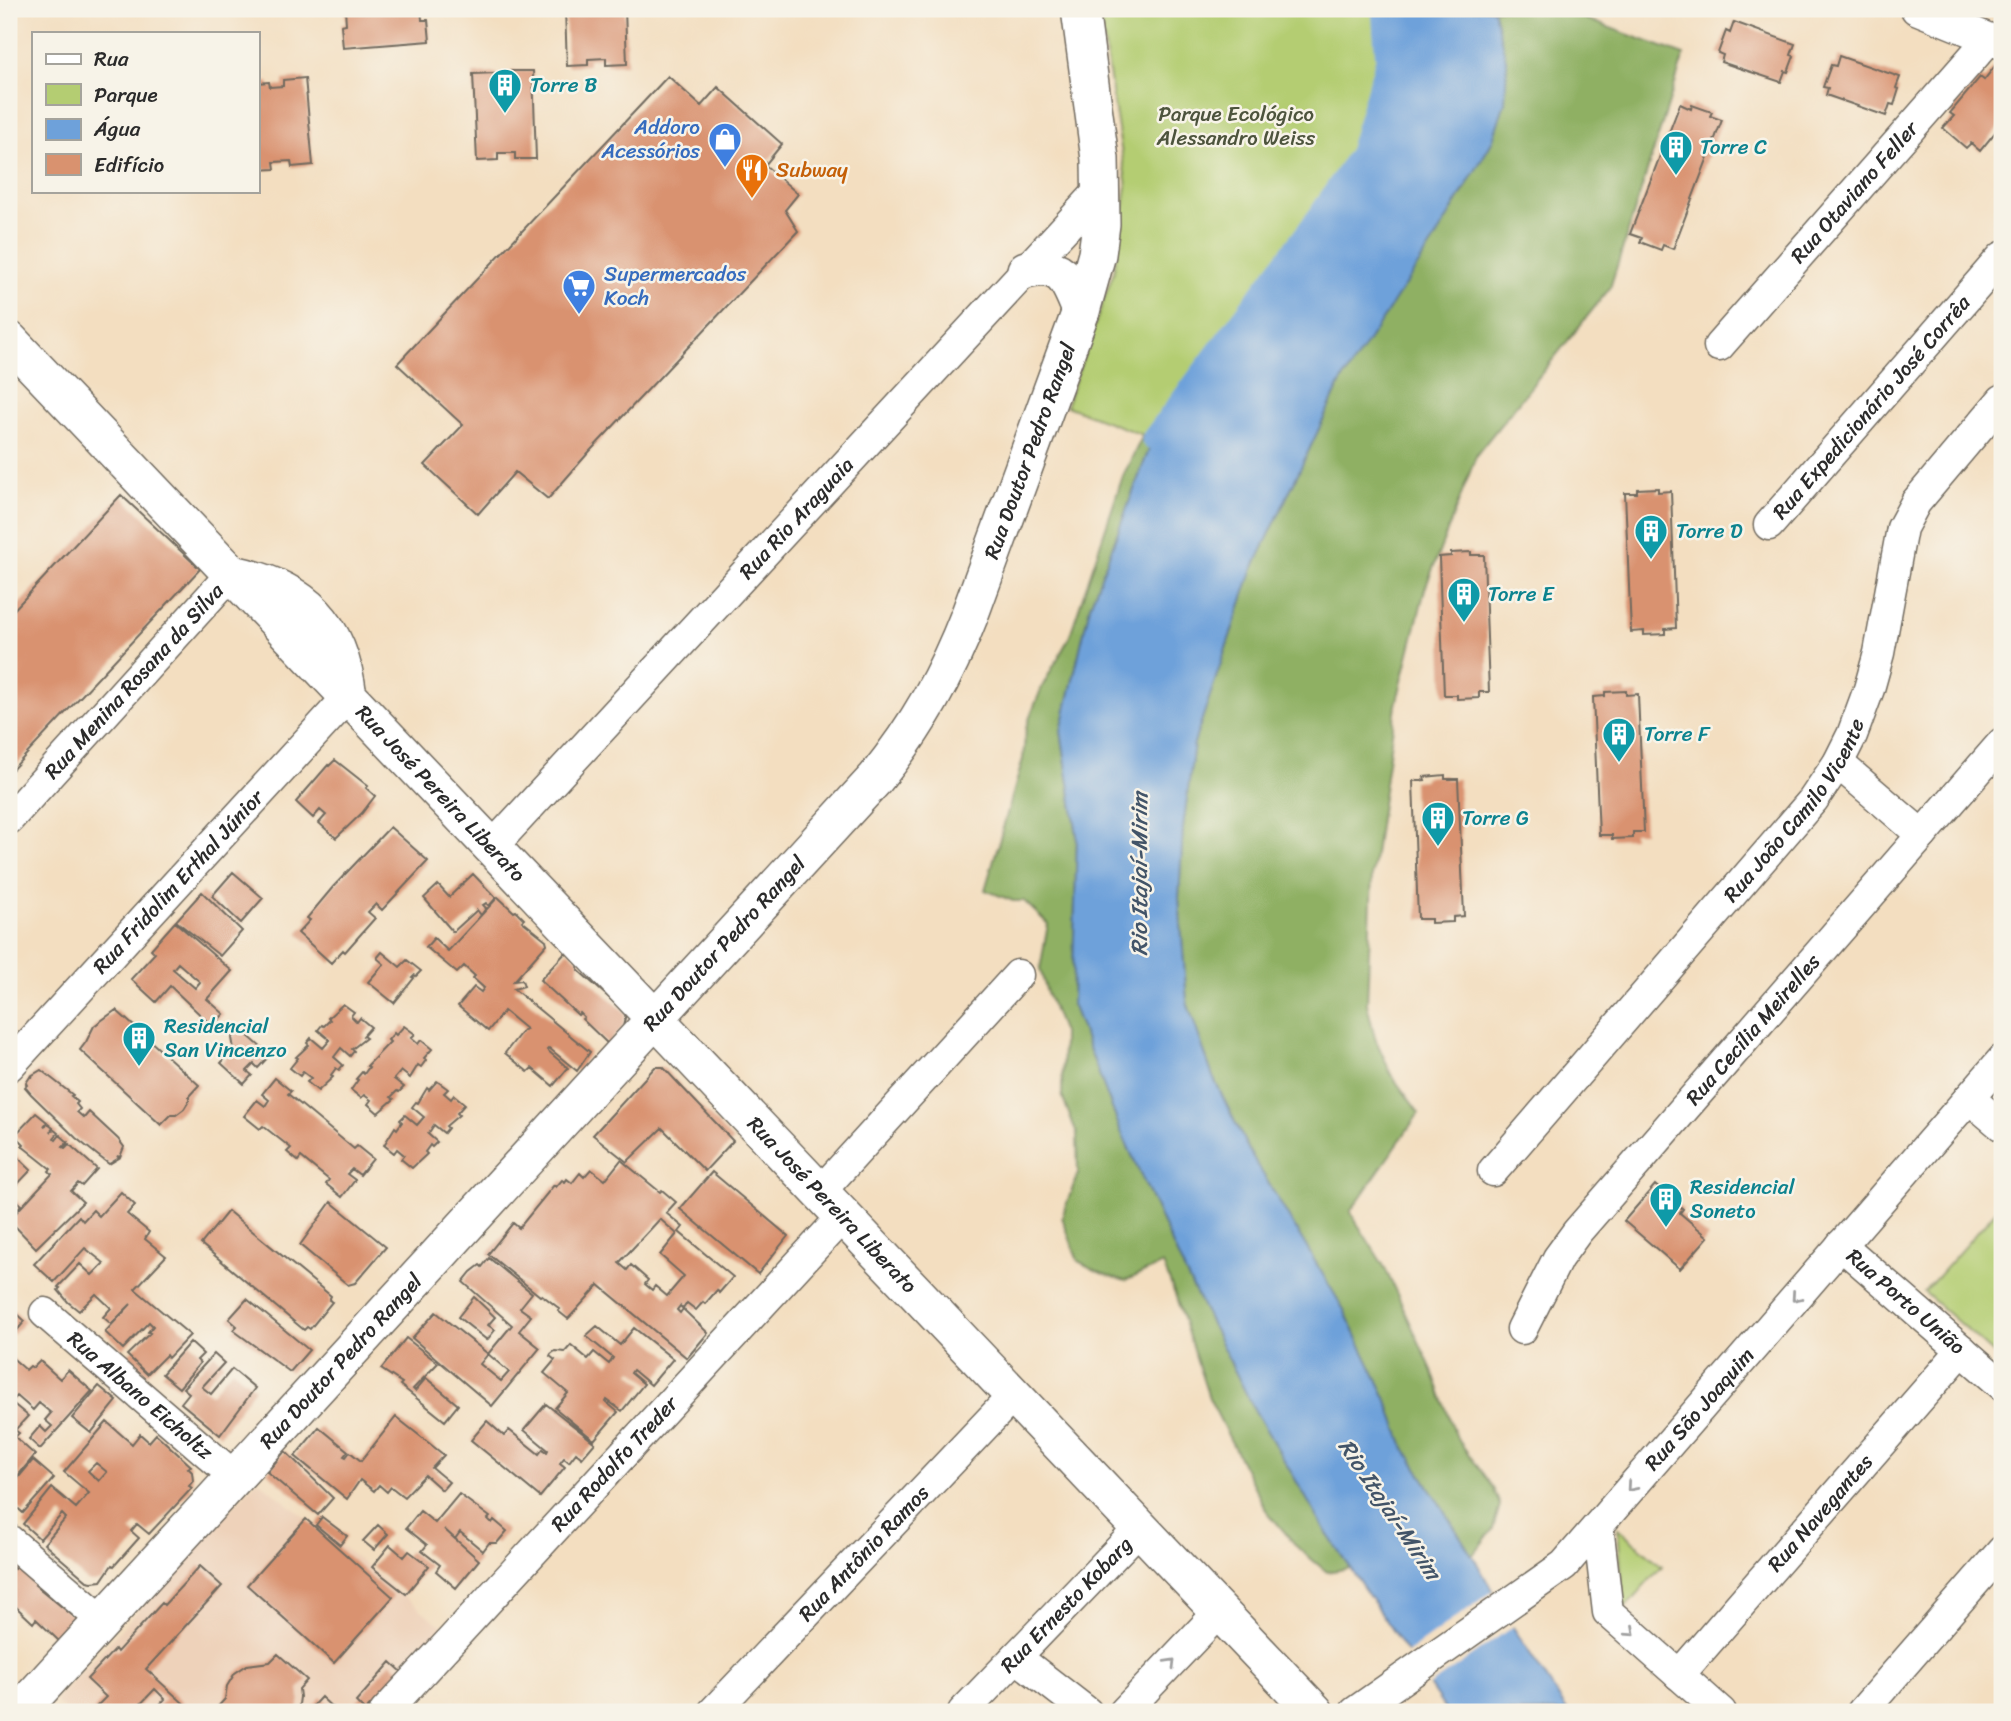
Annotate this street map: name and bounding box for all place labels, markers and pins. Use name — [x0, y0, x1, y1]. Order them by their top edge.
building icon: Torre B — [486, 66, 524, 115]
place label: Torre B — [530, 66, 597, 104]
place label: Addoro Acessórios — [601, 108, 700, 170]
shop icon: Addoro Acessórios — [706, 120, 744, 169]
building icon: Torre C — [1657, 128, 1695, 177]
place label: Torre C — [1700, 128, 1767, 166]
restaurant icon: Subway — [733, 151, 771, 200]
place label: Subway — [776, 151, 848, 189]
place label: Supermercados Koch — [604, 255, 747, 317]
supermarket icon: Supermercados Koch — [560, 267, 598, 316]
building icon: Torre D — [1632, 512, 1670, 561]
place label: Torre D — [1676, 512, 1743, 550]
building icon: Torre E — [1445, 575, 1483, 624]
place label: Torre E — [1488, 575, 1555, 613]
building icon: Torre F — [1600, 715, 1638, 764]
place label: Torre F — [1644, 715, 1711, 753]
building icon: Torre G — [1419, 799, 1457, 848]
place label: Torre G — [1462, 799, 1529, 837]
place label: Residencial San Vincenzo — [164, 1007, 287, 1069]
building icon: Residencial San Vincenzo — [120, 1019, 158, 1068]
place label: Residencial Soneto — [1690, 1168, 1795, 1230]
building icon: Residencial Soneto — [1647, 1180, 1685, 1229]

